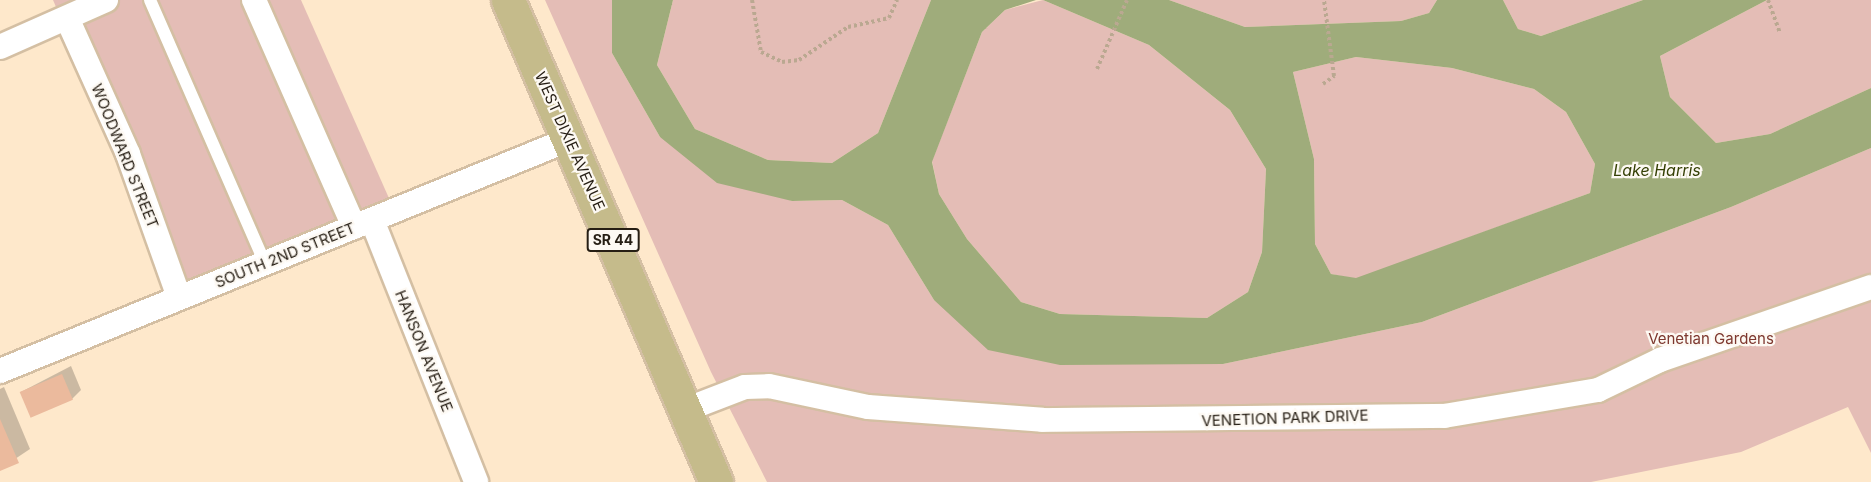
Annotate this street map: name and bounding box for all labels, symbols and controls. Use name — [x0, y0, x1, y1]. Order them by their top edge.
street label: WEST DIXIE AVENUE — [531, 69, 609, 213]
street label: WOODWARD STREET — [88, 81, 162, 231]
water label: Lake Harris — [1613, 160, 1701, 180]
street label: SOUTH 2ND STREET — [212, 219, 358, 291]
road number: SR 44 — [586, 229, 640, 251]
street label: HANSON AVENUE — [391, 288, 457, 414]
park label: Venetian Gardens — [1648, 330, 1774, 348]
street label: VENETION PARK DRIVE — [1201, 406, 1369, 430]

